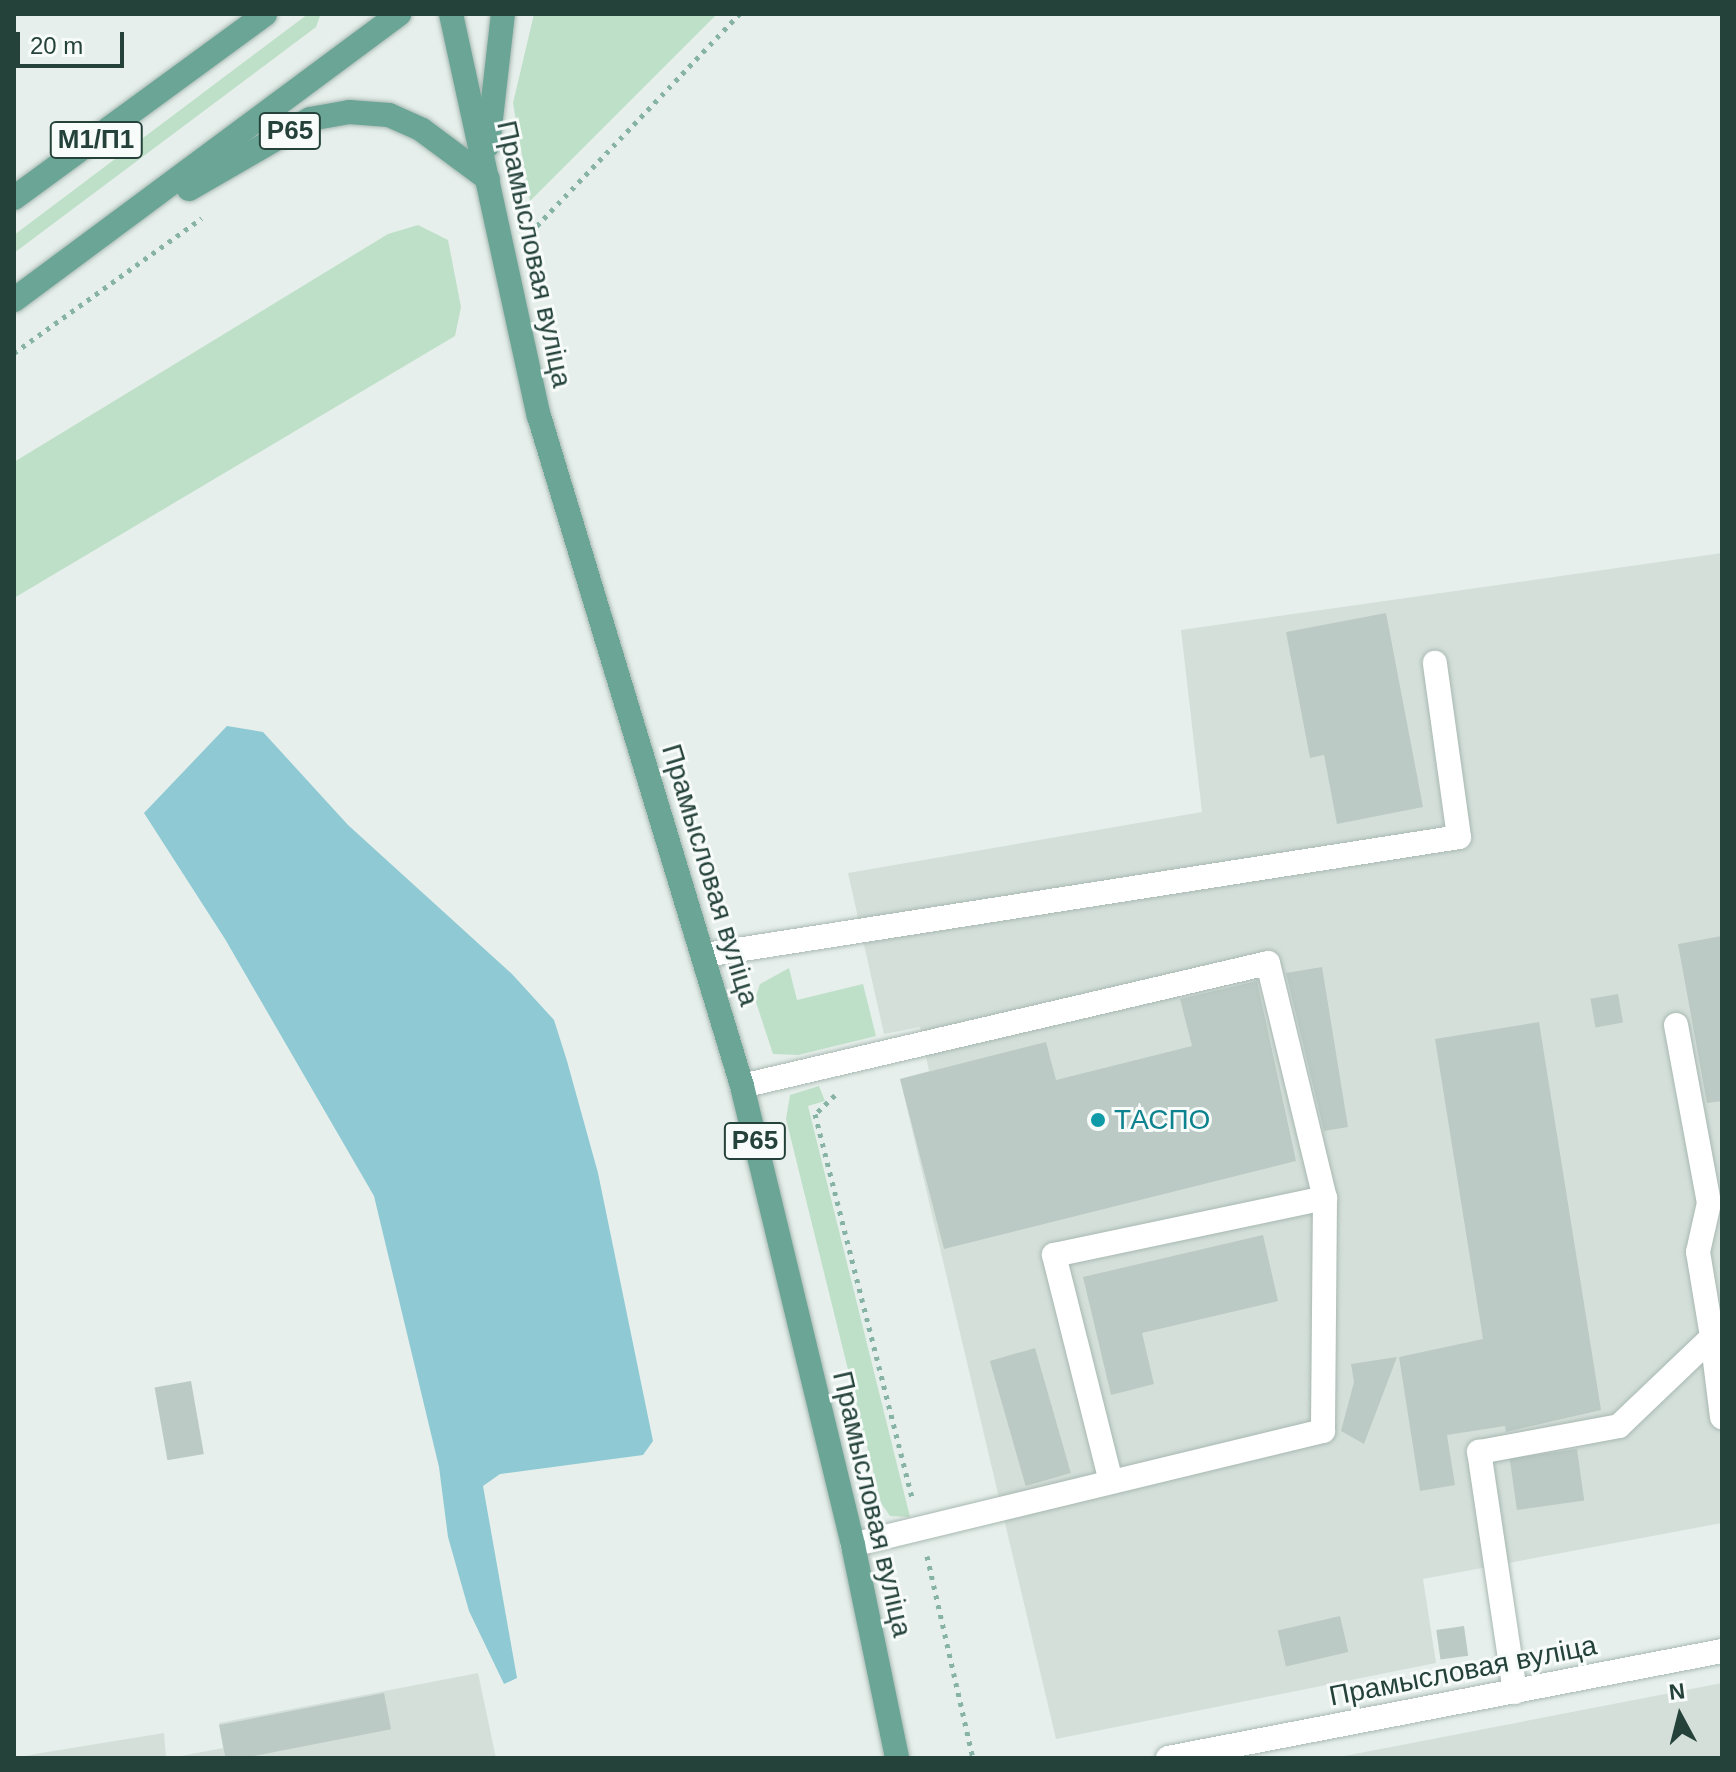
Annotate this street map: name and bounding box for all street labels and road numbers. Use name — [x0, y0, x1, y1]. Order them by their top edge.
road number: Р65 — [258, 109, 322, 153]
road number: М1/П1 — [48, 118, 144, 162]
street label: Прамысловая вуліца — [489, 118, 579, 390]
street label: Прамысловая вуліца — [654, 740, 766, 1010]
road number: Р65 — [723, 1119, 787, 1163]
street label: Прамысловая вуліца — [825, 1368, 919, 1640]
street label: Прамысловая вуліца — [1326, 1629, 1600, 1713]

